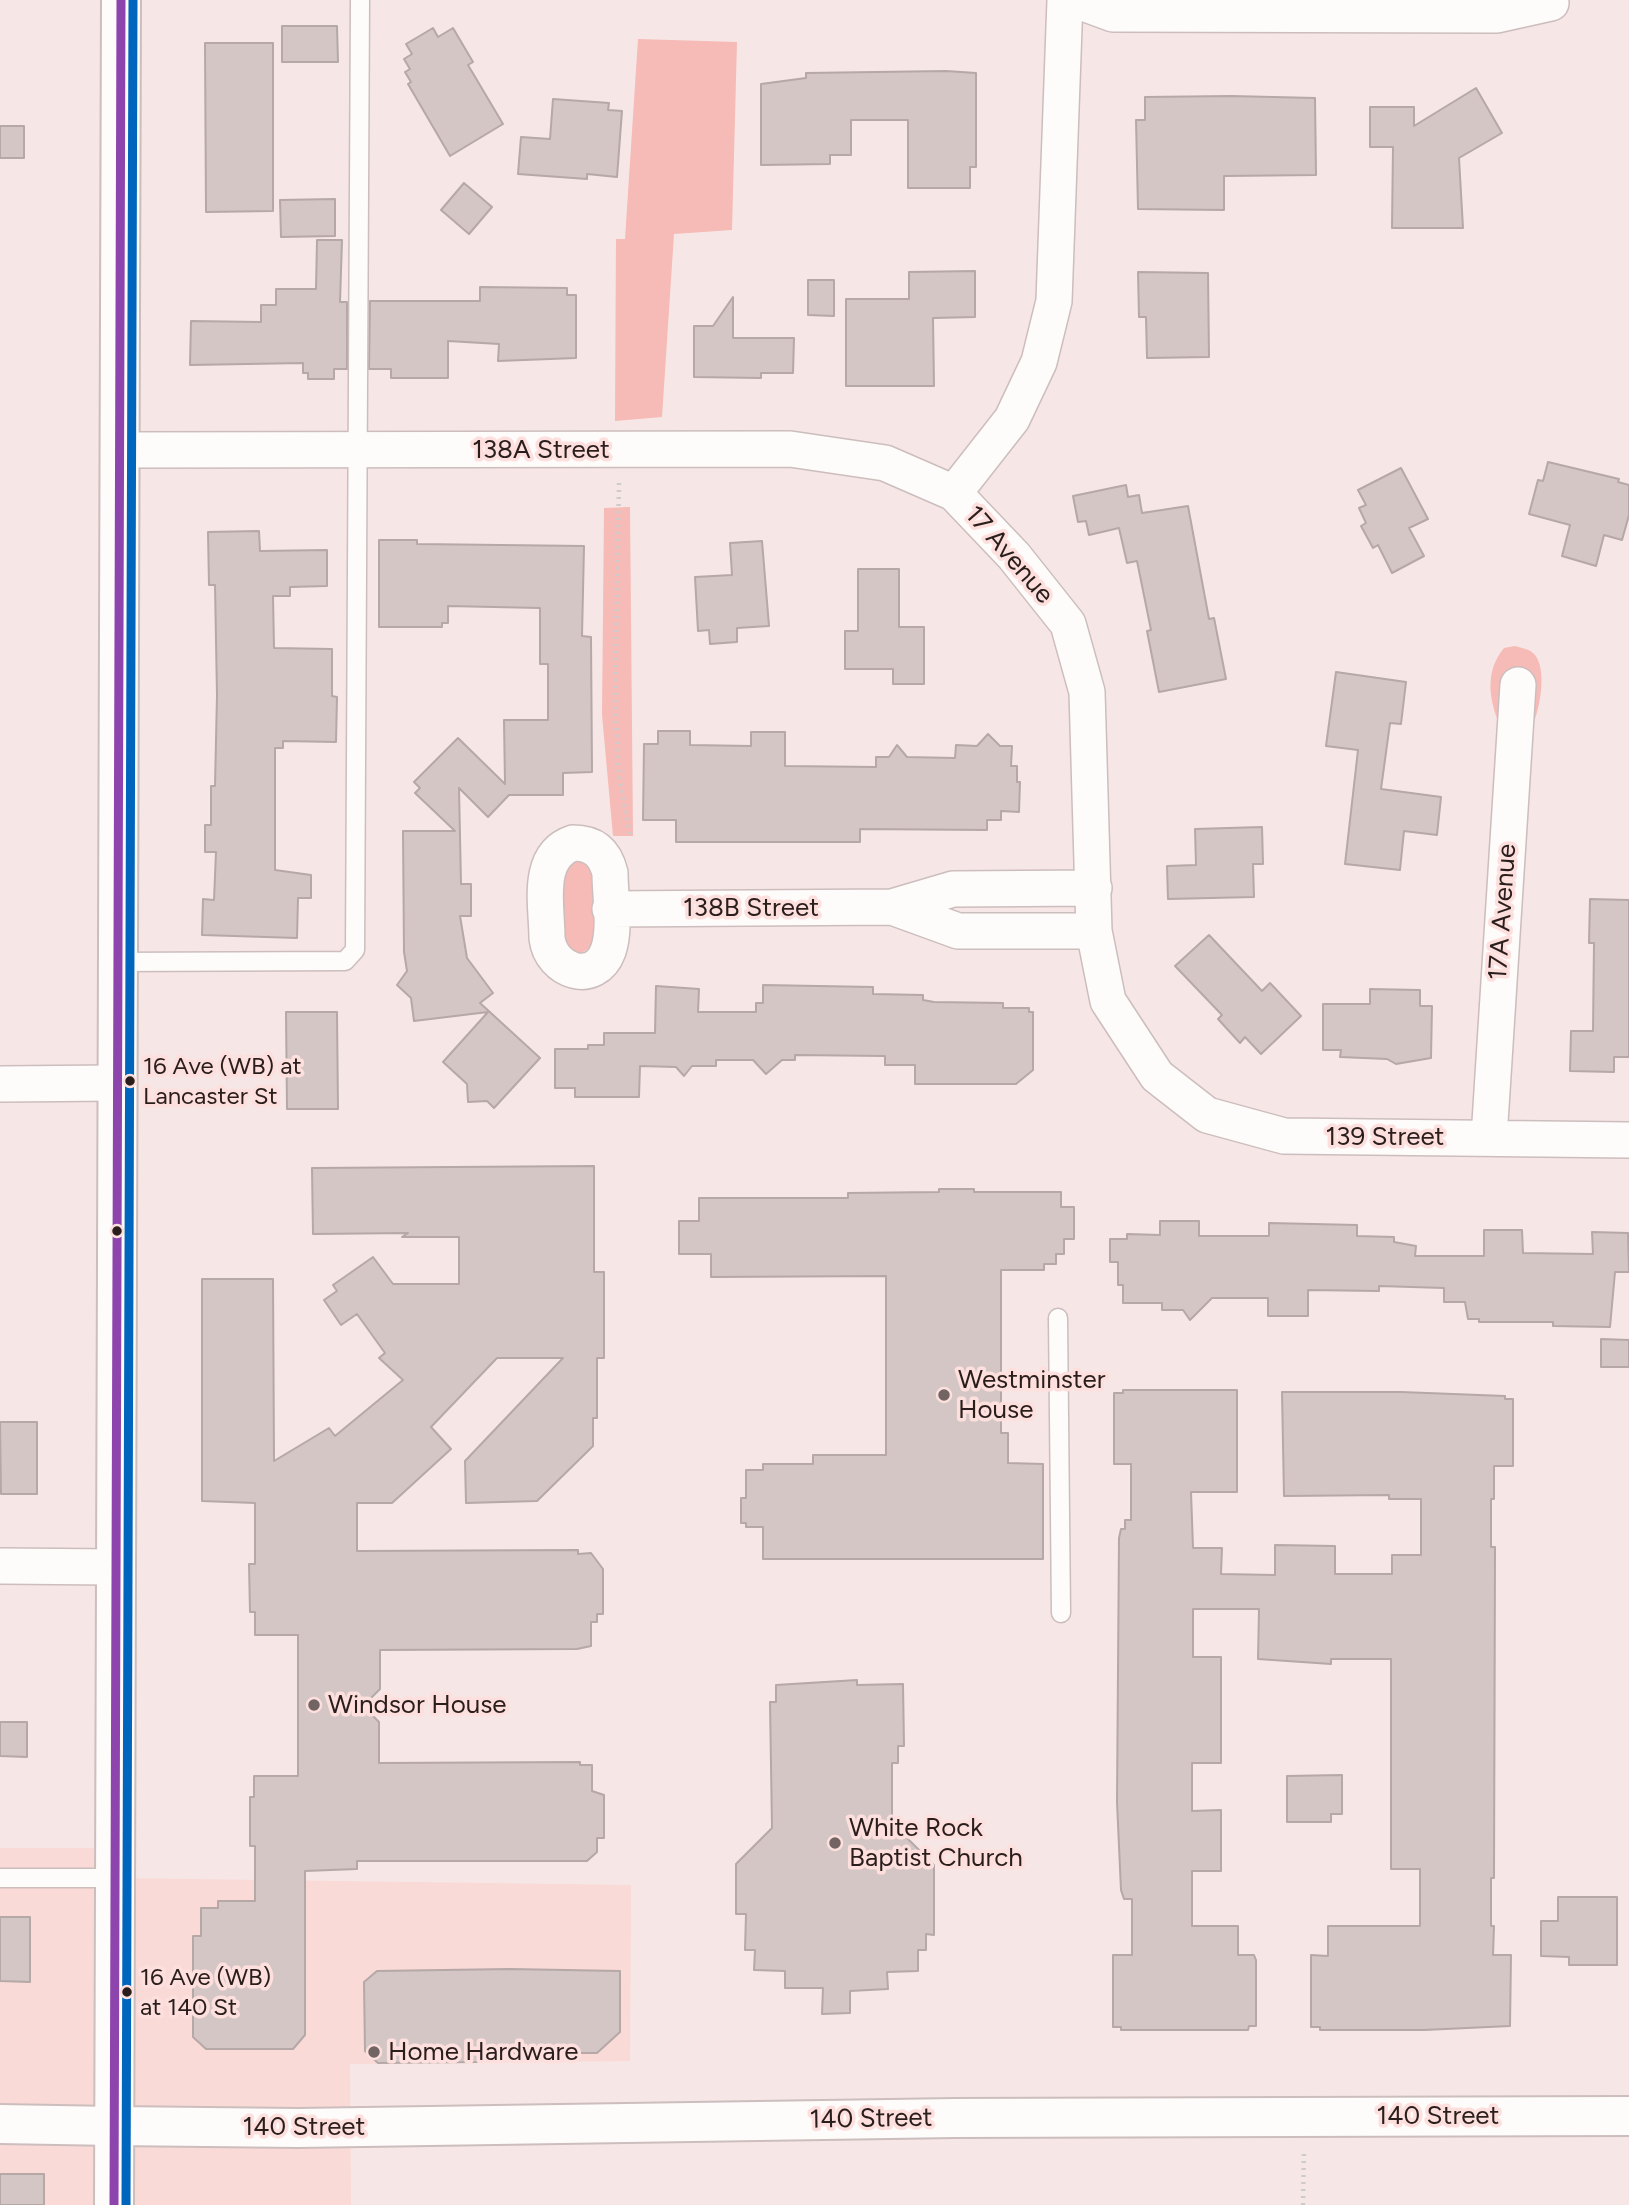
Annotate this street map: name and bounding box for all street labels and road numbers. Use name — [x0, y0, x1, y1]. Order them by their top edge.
street label: 138A Street — [472, 434, 610, 466]
street label: 17 Avenue — [958, 500, 1060, 610]
street label: 17A Avenue — [1483, 843, 1523, 981]
street label: 138B Street — [683, 892, 819, 924]
street label: 139 Street — [1326, 1121, 1444, 1153]
street label: 140 Street — [1377, 2100, 1499, 2132]
street label: 140 Street — [809, 2102, 933, 2136]
street label: 140 Street — [243, 2111, 365, 2143]

